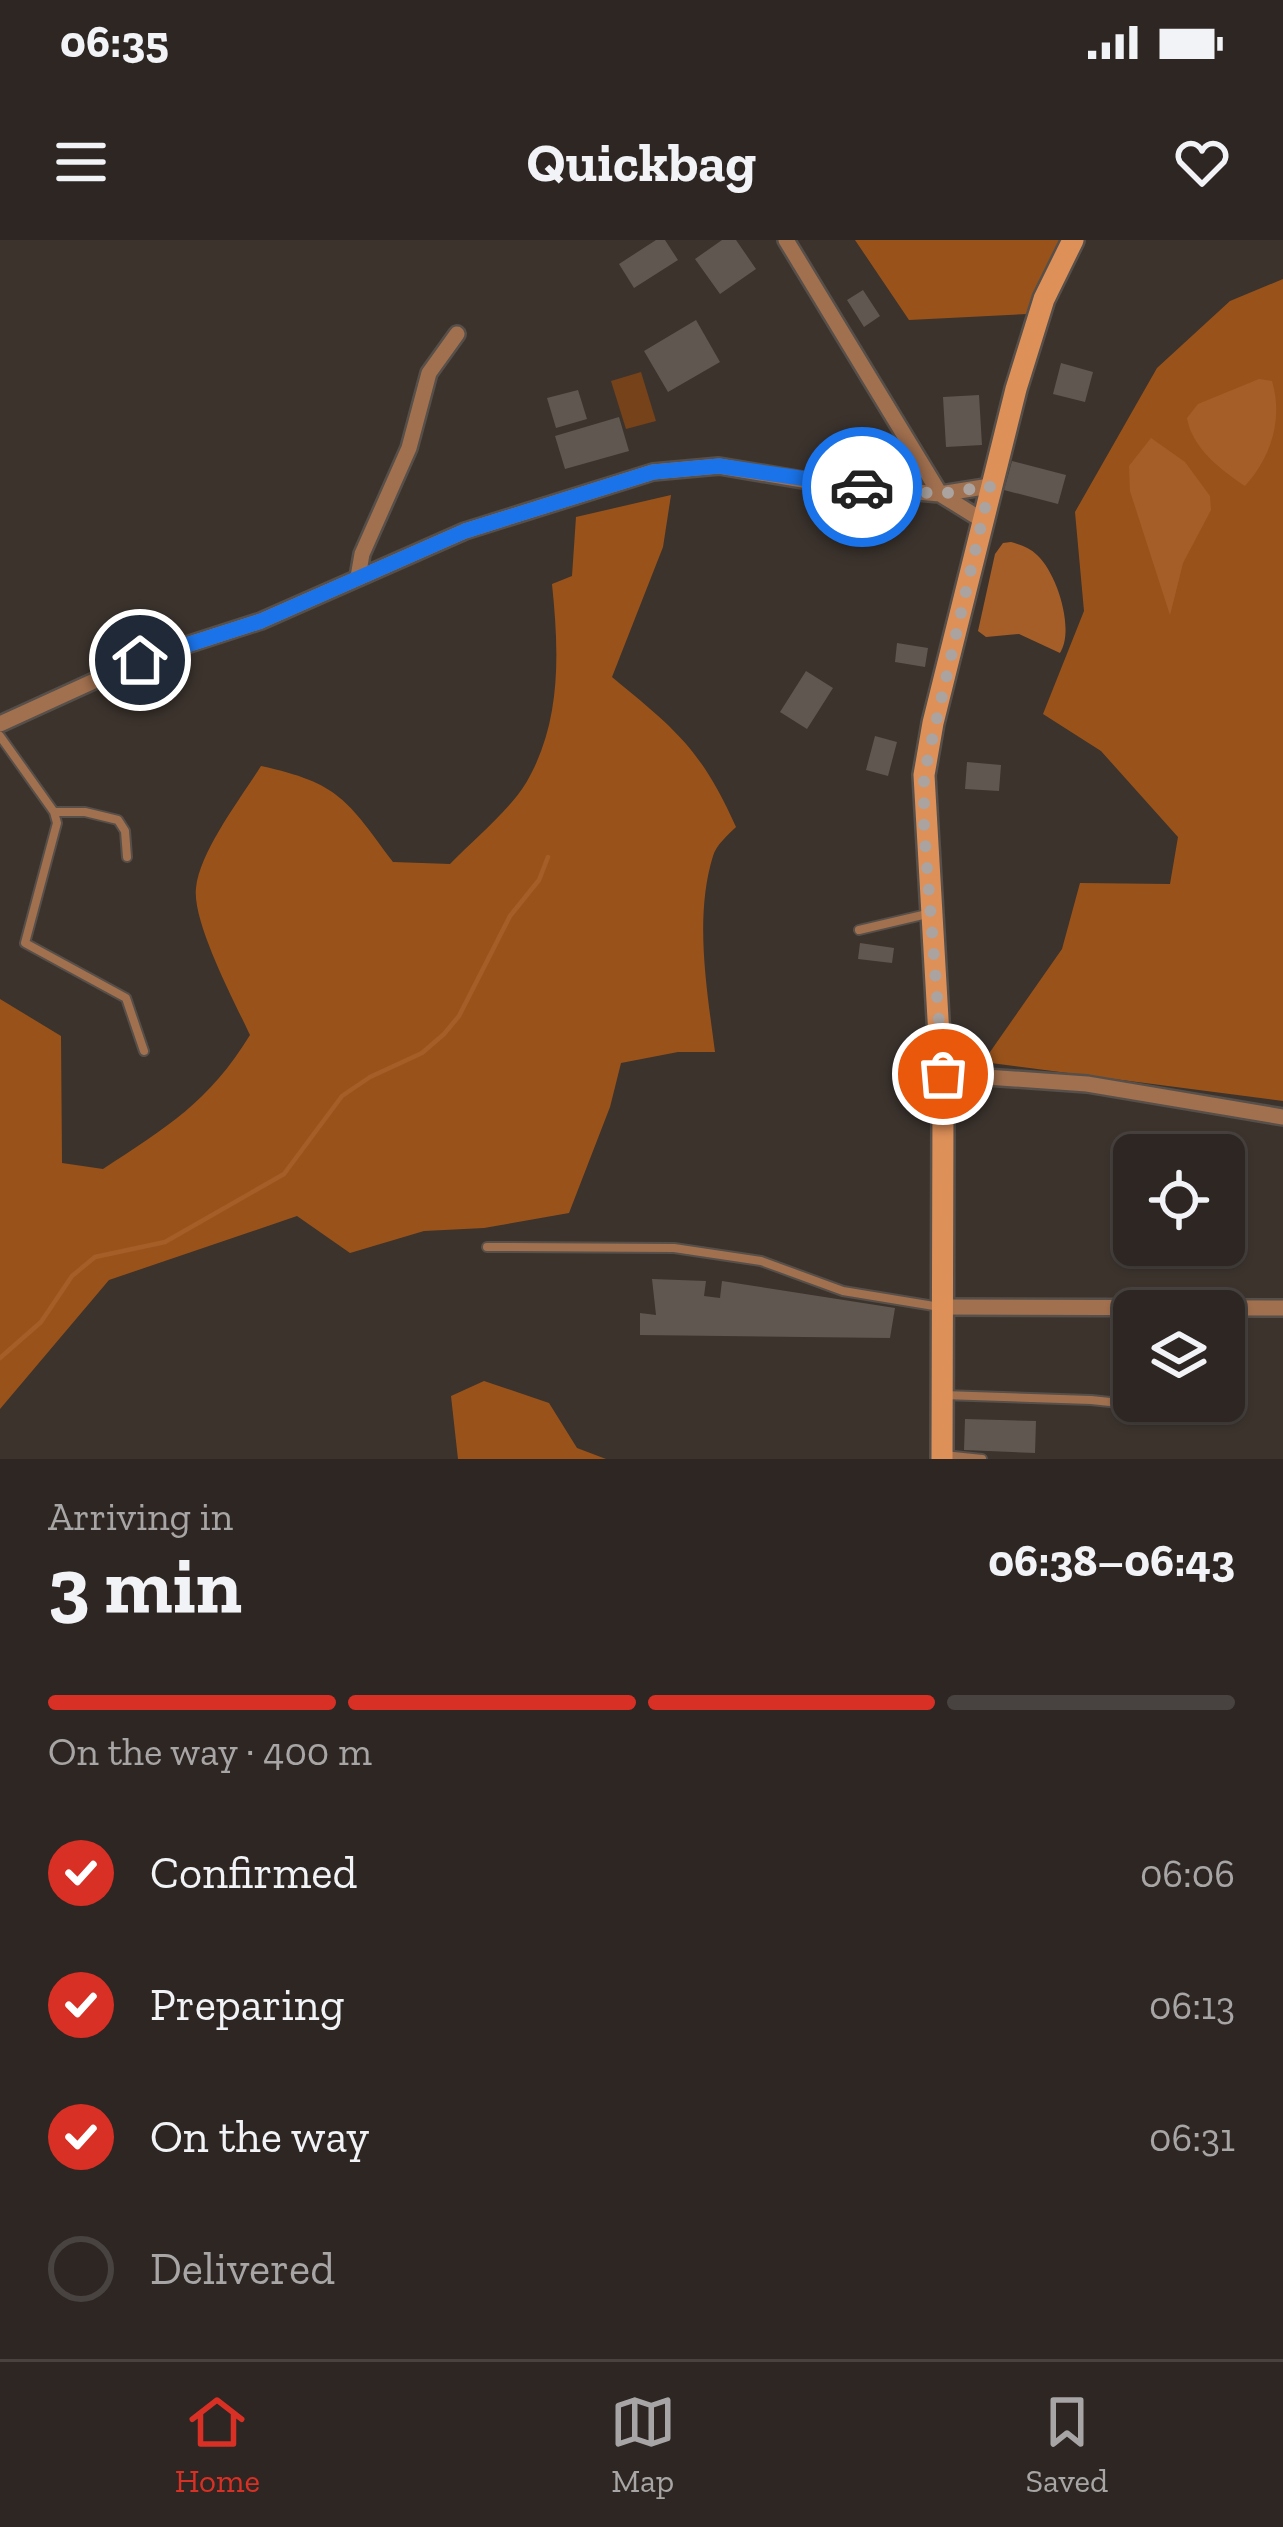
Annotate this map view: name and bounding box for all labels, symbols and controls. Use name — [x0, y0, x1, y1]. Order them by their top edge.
text: 06:35 — [60, 15, 169, 69]
icon: menu — [48, 129, 114, 195]
icon: heart — [1169, 129, 1235, 195]
text: Quickbag — [527, 130, 756, 195]
courier — [802, 427, 922, 547]
icon: car — [829, 454, 895, 520]
pin — [89, 609, 191, 711]
icon: home — [107, 627, 173, 693]
pin — [892, 1023, 994, 1125]
icon: bag — [910, 1041, 976, 1107]
map controls — [1113, 1134, 1245, 1422]
button: locate — [1113, 1134, 1245, 1266]
button: layers — [1113, 1290, 1245, 1422]
text: Arriving in — [48, 1493, 233, 1540]
text: 06:38–06:43 — [988, 1534, 1235, 1588]
text: 3 min — [48, 1538, 242, 1632]
text: On the way · 400 m — [48, 1728, 372, 1775]
icon: check — [48, 1840, 114, 1906]
text: Confirmed — [150, 1846, 357, 1900]
text: 06:06 — [1140, 1850, 1235, 1897]
icon: check — [48, 1972, 114, 2038]
text: Preparing — [150, 1978, 344, 2032]
text: 06:13 — [1149, 1982, 1235, 2029]
icon: check — [48, 2104, 114, 2170]
text: On the way — [150, 2110, 369, 2164]
text: 06:31 — [1149, 2114, 1235, 2161]
text: Delivered — [150, 2242, 335, 2296]
tab: Home — [175, 2389, 260, 2500]
tab: Map — [610, 2389, 676, 2500]
tab: Saved — [1025, 2389, 1108, 2500]

